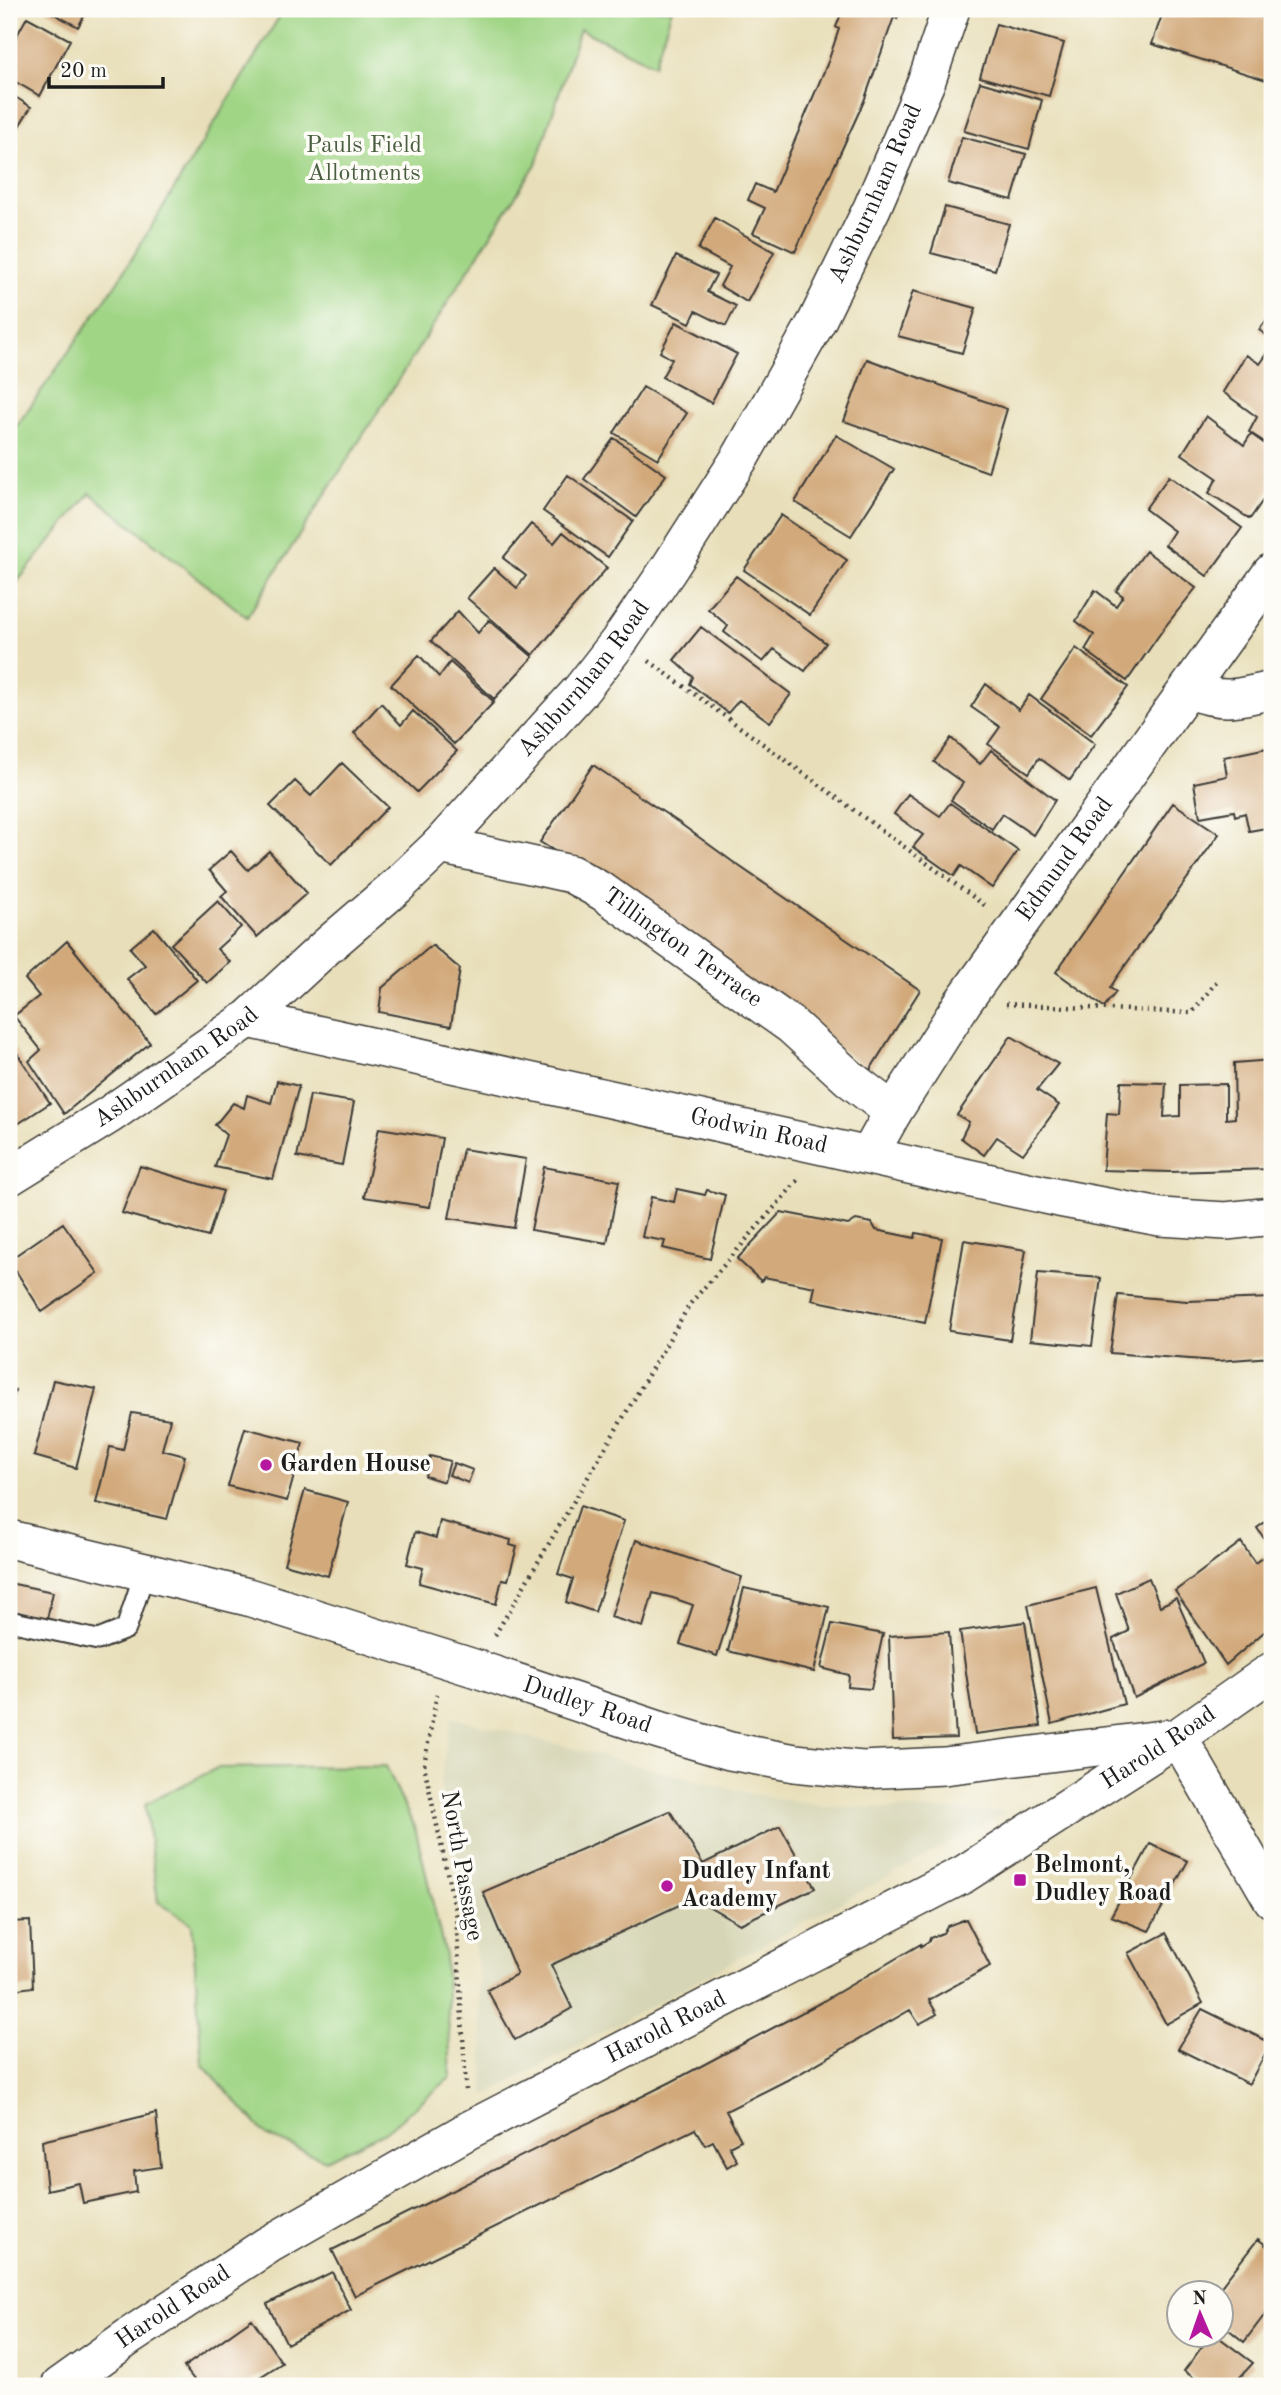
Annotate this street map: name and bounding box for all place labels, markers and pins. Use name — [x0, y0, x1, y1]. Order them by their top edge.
place label: Garden House — [280, 1453, 431, 1477]
marker: Garden House — [258, 1457, 274, 1473]
place label: Belmont, Dudley Road — [1034, 1854, 1172, 1906]
place label: Dudley Infant Academy — [681, 1860, 831, 1912]
marker: Belmont, Dudley Road — [1012, 1872, 1028, 1888]
marker: Dudley Infant Academy — [659, 1878, 675, 1894]

